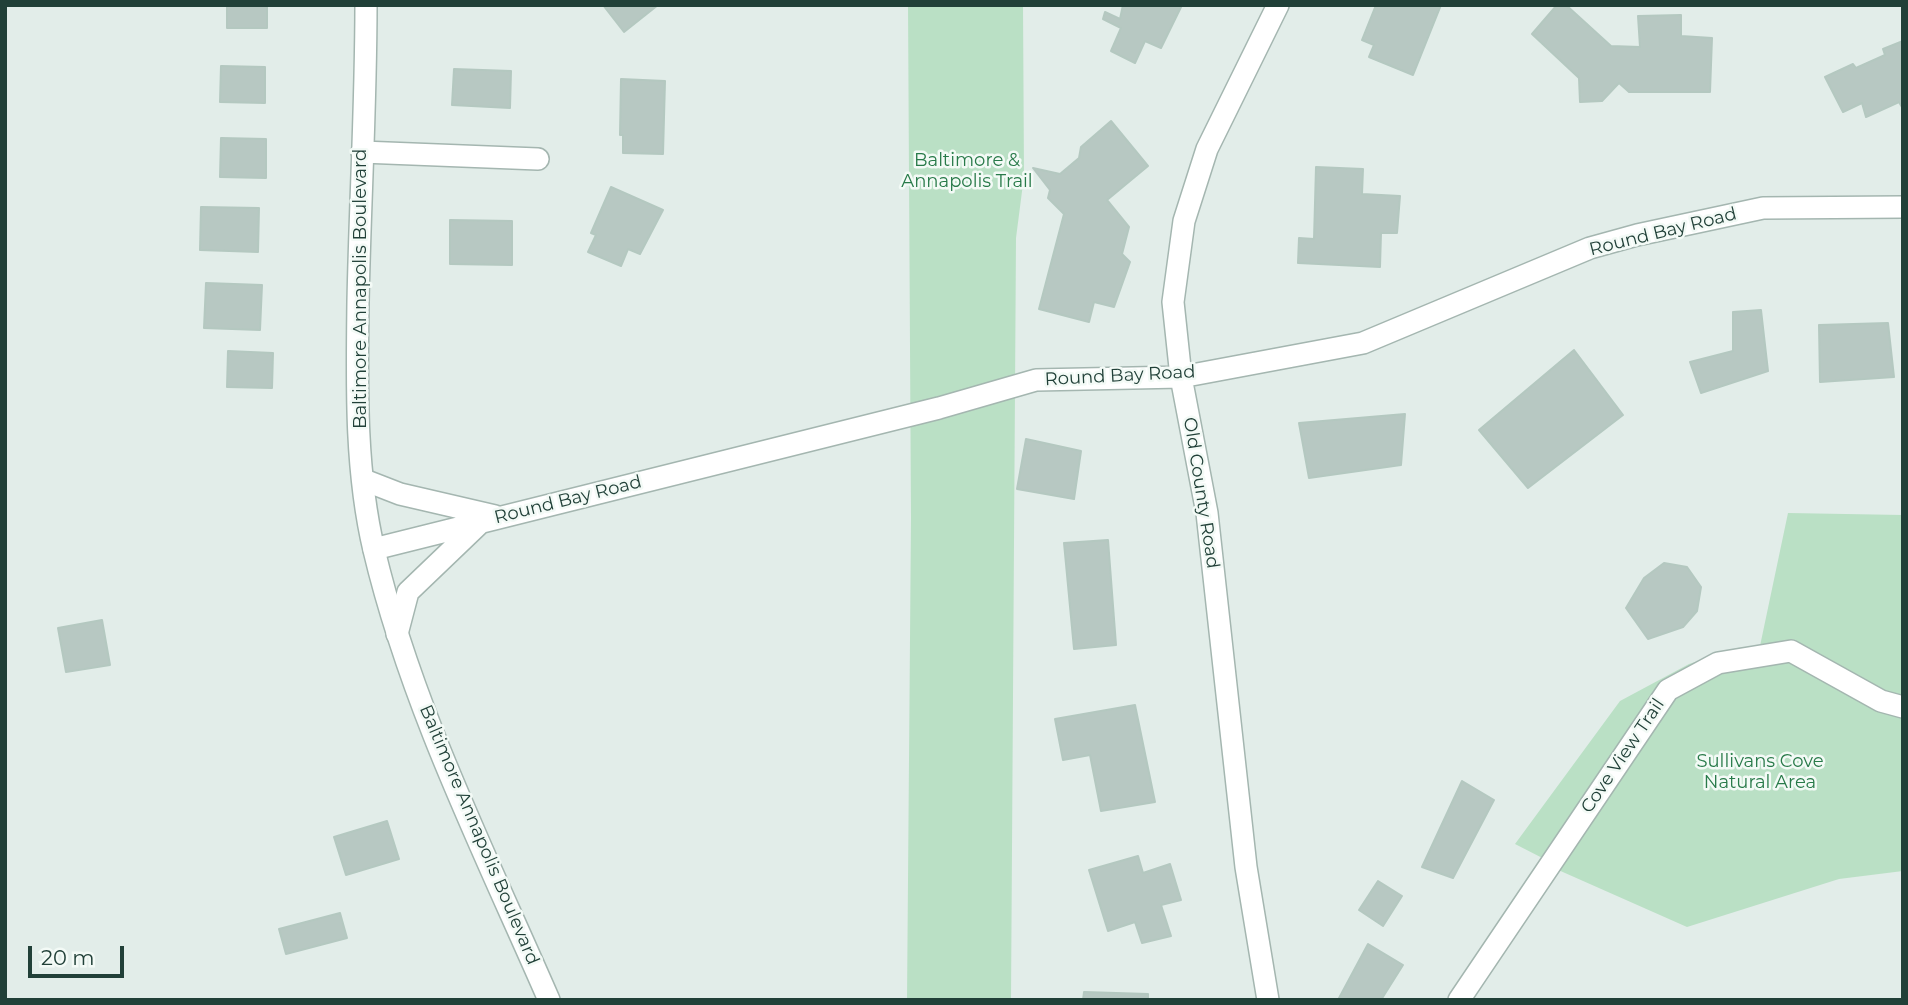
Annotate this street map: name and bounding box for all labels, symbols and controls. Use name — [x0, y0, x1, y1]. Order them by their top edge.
street label: Baltimore Annapolis Boulevard — [350, 149, 372, 429]
park label: Baltimore & Annapolis Trail — [901, 150, 1033, 192]
street label: Round Bay Road — [1587, 203, 1739, 261]
street label: Round Bay Road — [1044, 361, 1196, 391]
street label: Old County Road — [1178, 416, 1224, 570]
street label: Round Bay Road — [492, 471, 644, 529]
street label: Cove View Trail — [1577, 695, 1669, 817]
street label: Baltimore Annapolis Boulevard — [414, 702, 544, 968]
park label: Sullivans Cove Natural Area — [1696, 751, 1824, 794]
scale bar — [32, 932, 128, 976]
text: 20 m — [41, 945, 95, 970]

